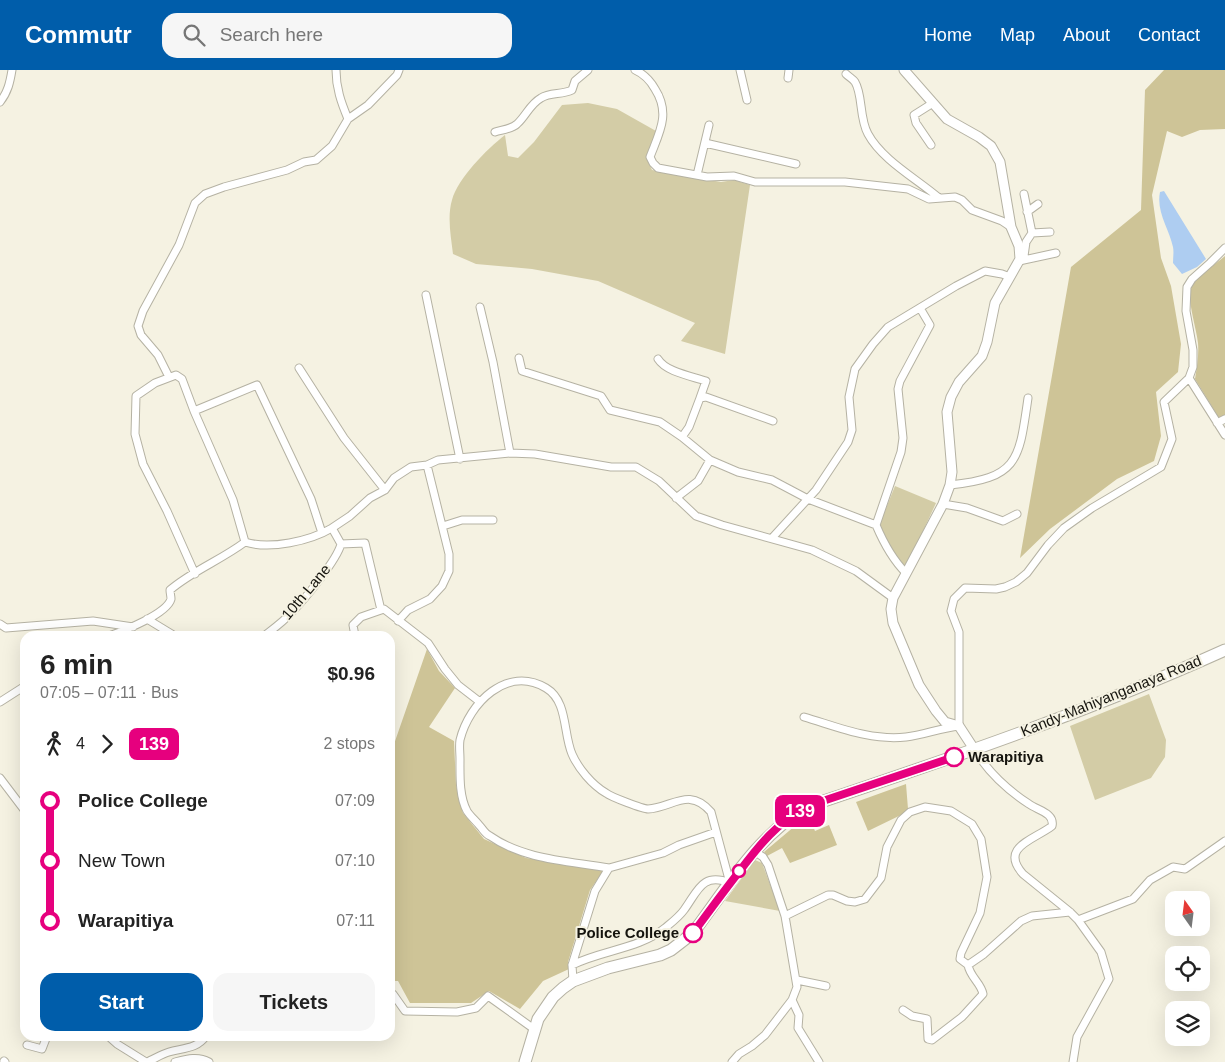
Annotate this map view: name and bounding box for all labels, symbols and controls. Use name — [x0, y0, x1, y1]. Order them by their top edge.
search box — [162, 13, 512, 58]
text: Commutr — [25, 21, 132, 48]
icon: search — [180, 21, 208, 49]
text: Search here — [220, 24, 323, 45]
text: Home — [924, 25, 972, 45]
text: Map — [1000, 25, 1035, 45]
text: About — [1063, 25, 1110, 45]
text: Contact — [1138, 25, 1200, 45]
street label: 10th Lane — [278, 561, 334, 623]
text: 6 min — [40, 649, 113, 680]
street label: Kandy-Mahiyanganaya Road — [1018, 651, 1204, 740]
text: $0.96 — [327, 663, 375, 684]
text: 07:05 – 07:11 · Bus — [40, 684, 178, 701]
icon: walk — [40, 730, 68, 758]
icon: forward — [93, 730, 121, 758]
text: 139 — [139, 734, 169, 754]
text: 4 — [76, 735, 85, 752]
text: 2 stops — [323, 735, 375, 752]
marker: Warapitiya — [944, 747, 964, 767]
place label: Warapitiya — [968, 748, 1044, 765]
text: Police College — [78, 790, 208, 811]
text: 07:09 — [335, 792, 375, 809]
line badge: 139 — [771, 795, 829, 827]
text: 139 — [785, 801, 815, 821]
text: New Town — [78, 850, 165, 871]
text: 07:10 — [335, 852, 375, 869]
unlabelled marker — [732, 864, 746, 878]
north arrow — [1165, 891, 1210, 936]
map controls — [1165, 891, 1210, 1046]
text: Warapitiya — [78, 910, 173, 931]
text: 07:11 — [336, 912, 375, 929]
marker: Police College — [683, 923, 703, 943]
place label: Police College — [576, 924, 679, 941]
button: locate — [1165, 946, 1210, 991]
button: Start — [40, 973, 203, 1031]
button: Tickets — [213, 973, 375, 1031]
button: layers — [1165, 1001, 1210, 1046]

